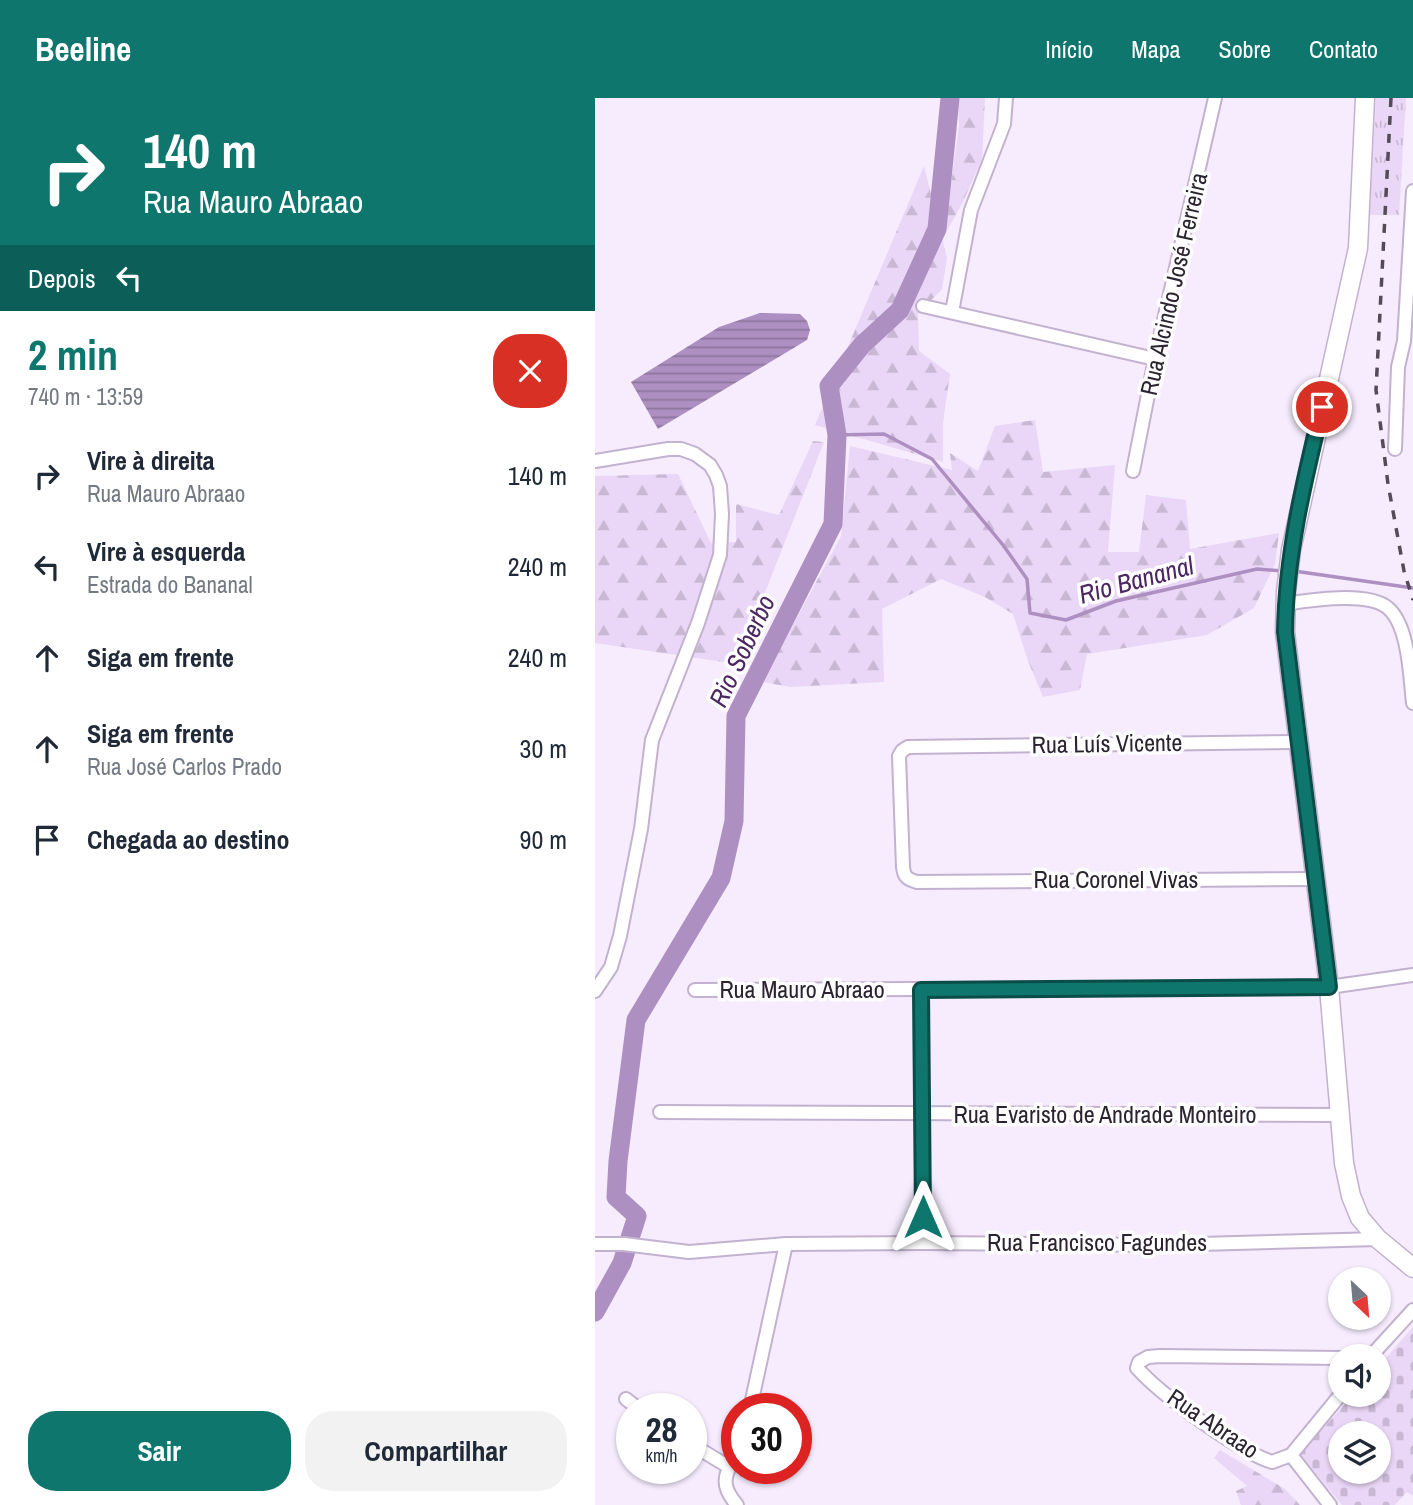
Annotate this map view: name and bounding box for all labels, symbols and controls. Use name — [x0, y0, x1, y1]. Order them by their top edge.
text: Beeline — [35, 27, 131, 71]
text: Início — [1045, 33, 1093, 65]
text: Mapa — [1131, 33, 1181, 65]
text: Sobre — [1219, 33, 1271, 65]
text: Contato — [1309, 33, 1378, 65]
text: 140 m — [143, 117, 257, 183]
icon: right — [28, 126, 119, 217]
street label: Rua Alcindo José Ferreira — [1132, 169, 1214, 398]
text: Rua Mauro Abraao — [143, 180, 363, 223]
icon: left — [110, 259, 148, 297]
text: Depois — [28, 261, 96, 296]
text: 2 min — [28, 327, 118, 383]
button: close — [493, 334, 567, 408]
pin — [1292, 377, 1352, 437]
text: 740 m · 13:59 — [28, 381, 143, 412]
icon: arrive — [1303, 388, 1341, 426]
text: Vire à direita — [87, 443, 215, 478]
icon: right — [28, 457, 66, 495]
text: 140 m — [508, 458, 567, 493]
text: Rua Mauro Abraao — [87, 478, 245, 509]
text: Vire à esquerda — [87, 534, 245, 569]
water label: Rio Bananal — [1075, 547, 1198, 612]
icon: left — [28, 548, 66, 586]
text: 240 m — [508, 549, 567, 584]
text: Estrada do Bananal — [87, 569, 253, 600]
water label: Rio Soberbo — [700, 589, 783, 712]
icon: ahead — [28, 639, 66, 677]
text: Siga em frente — [87, 640, 234, 675]
text: 240 m — [508, 640, 567, 675]
text: Siga em frente — [87, 716, 234, 751]
street label: Rua Luís Vicente — [1031, 726, 1183, 760]
icon: ahead — [28, 730, 66, 768]
text: 30 m — [520, 731, 567, 766]
text: Rua José Carlos Prado — [87, 751, 282, 782]
icon: arrive — [28, 821, 66, 859]
text: Chegada ao destino — [87, 822, 290, 857]
text: 90 m — [520, 822, 567, 857]
street label: Rua Coronel Vivas — [1034, 863, 1198, 895]
street label: Rua Mauro Abraao — [719, 973, 885, 1005]
street label: Rua Evaristo de Andrade Monteiro — [953, 1098, 1257, 1130]
position arrow — [886, 1180, 960, 1254]
street label: Rua Francisco Fagundes — [987, 1226, 1207, 1258]
north arrow — [1328, 1267, 1391, 1330]
map controls — [1328, 1267, 1391, 1484]
button: sound — [1328, 1344, 1391, 1407]
street label: Rua Abraao — [1162, 1381, 1266, 1466]
speed limit sign: 30 — [721, 1393, 812, 1484]
text: 28 — [646, 1406, 677, 1453]
button: Sair — [28, 1411, 291, 1491]
button: Compartilhar — [305, 1411, 567, 1491]
button: layers — [1328, 1421, 1391, 1484]
text: km/h — [646, 1443, 678, 1468]

